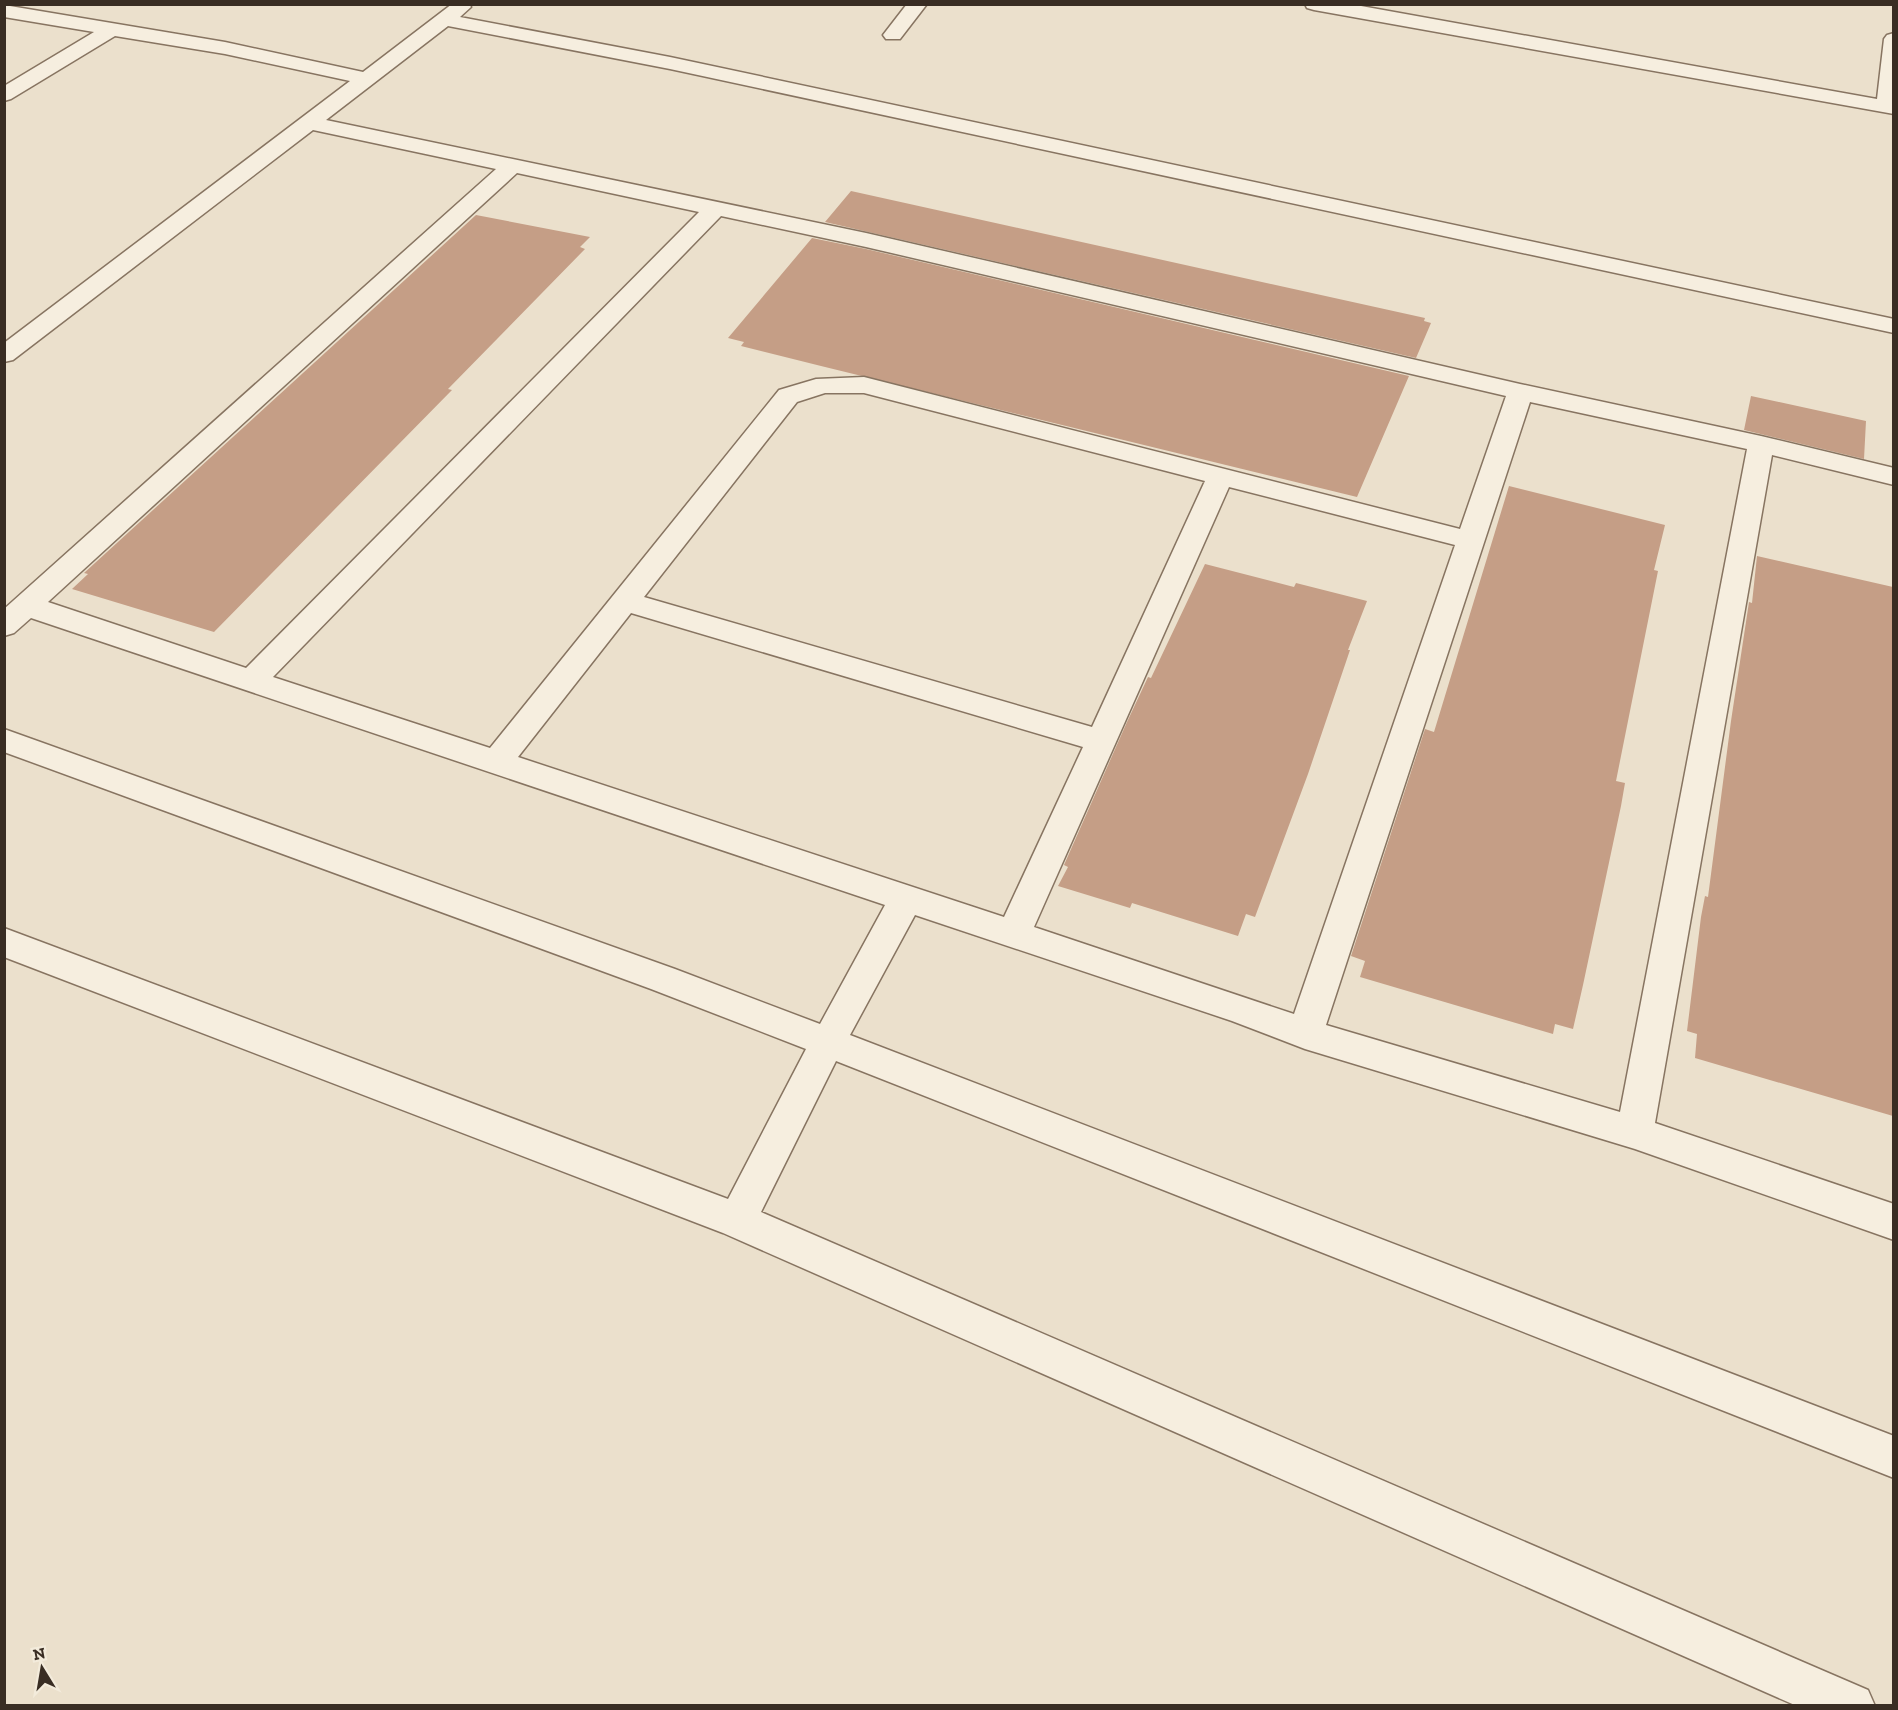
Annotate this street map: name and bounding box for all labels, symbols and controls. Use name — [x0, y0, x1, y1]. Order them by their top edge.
north arrow — [12, 1638, 72, 1698]
text: N — [31, 1643, 47, 1664]

